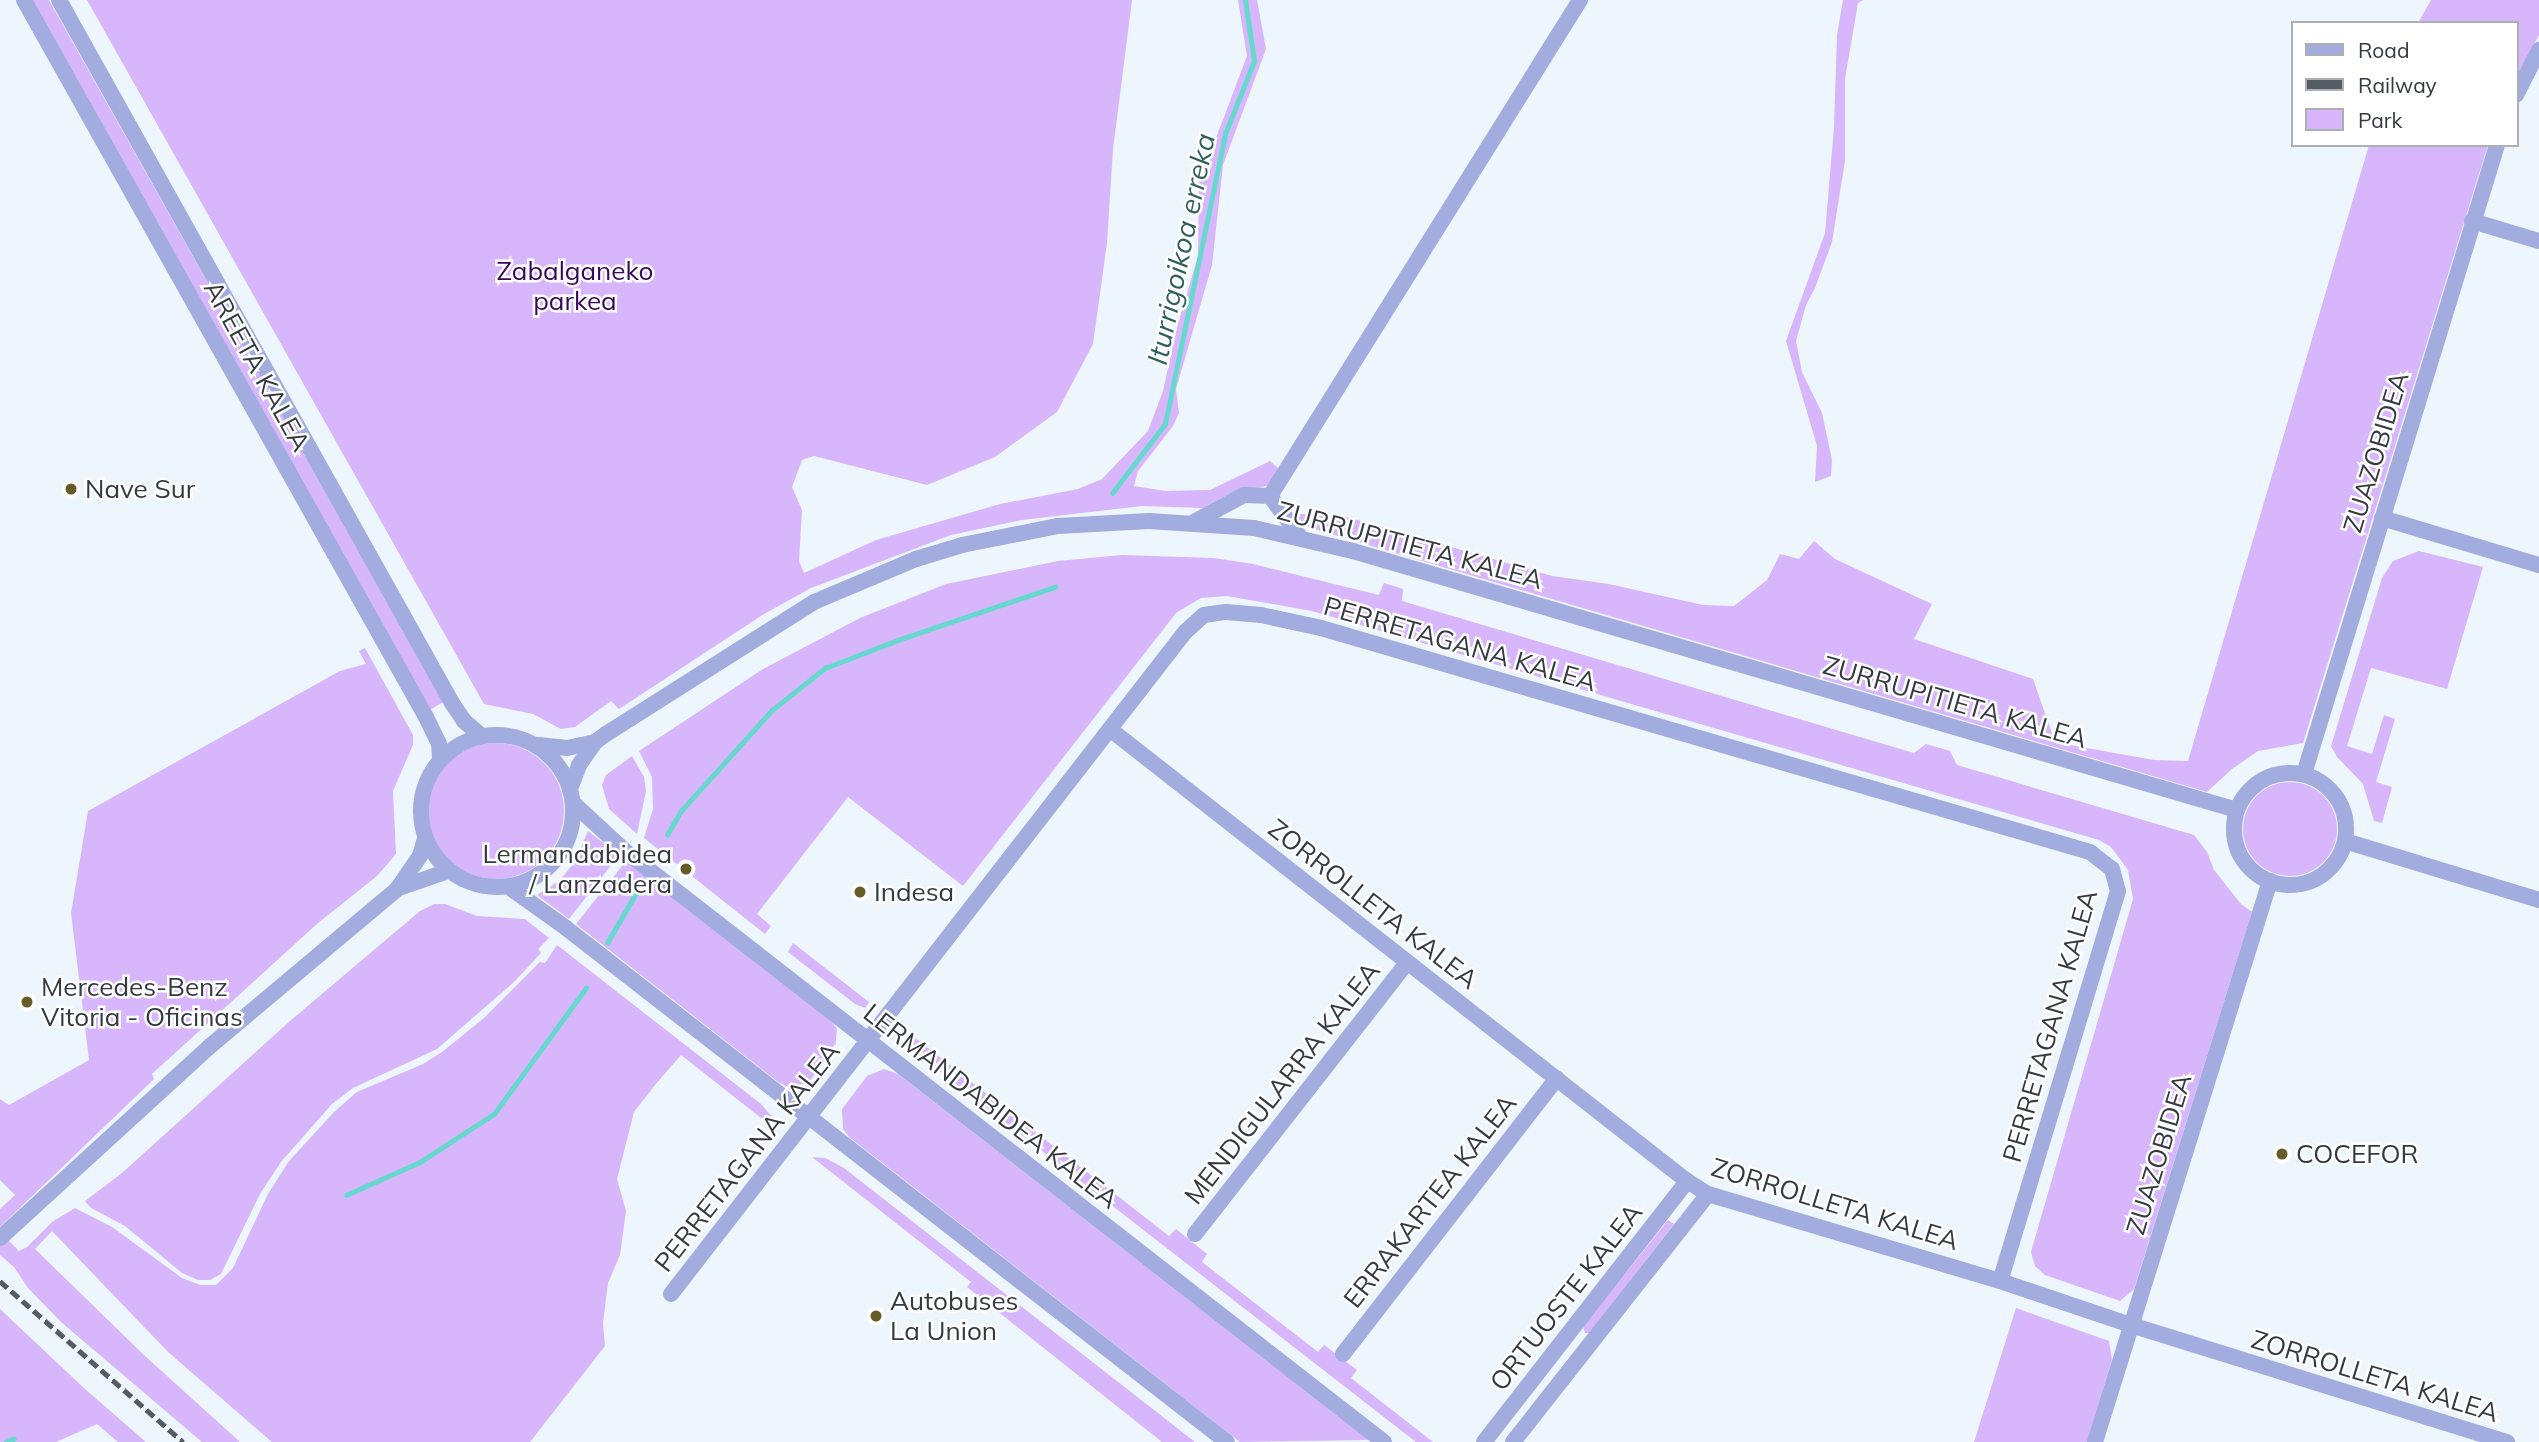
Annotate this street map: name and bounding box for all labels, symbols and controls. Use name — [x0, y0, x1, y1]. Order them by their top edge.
legend — [2290, 21, 2518, 147]
text: Road — [2358, 37, 2409, 63]
text: Railway — [2358, 72, 2437, 98]
text: Park — [2358, 107, 2402, 133]
water label: Iturrigoikoa erreka — [1140, 130, 1222, 368]
park label: Zabalganeko parkea — [497, 255, 653, 316]
street label: AREETA KALEA — [197, 275, 317, 457]
street label: ZUAZOBIDEA — [2337, 368, 2415, 536]
place label: Nave Sur — [85, 473, 195, 505]
marker: Nave Sur — [63, 481, 79, 497]
street label: ZURRUPITIETA KALEA — [1274, 495, 1546, 595]
street label: PERRETAGANA KALEA — [1320, 590, 1600, 698]
street label: ZURRUPITIETA KALEA — [1819, 649, 2091, 755]
street label: ZORROLLETA KALEA — [1262, 813, 1484, 995]
place label: Lermandabidea / Lanzadera — [482, 838, 672, 900]
marker: Lermandabidea / Lanzadera — [678, 861, 694, 877]
place label: Indesa — [874, 876, 954, 908]
marker: Indesa — [852, 884, 868, 900]
street label: PERRETAGANA KALEA — [1996, 886, 2104, 1166]
street label: MENDIGULARRA KALEA — [1178, 956, 1386, 1210]
place label: Mercedes-Benz Vitoria - Oficinas — [41, 971, 243, 1032]
marker: Mercedes-Benz Vitoria - Oficinas — [19, 994, 35, 1010]
street label: LERMANDABIDEA KALEA — [858, 997, 1124, 1215]
street label: PERRETAGANA KALEA — [648, 1036, 846, 1278]
street label: ZUAZOBIDEA — [2120, 1070, 2198, 1238]
street label: ERRAKARTEA KALEA — [1337, 1088, 1523, 1314]
place label: COCEFOR — [2296, 1138, 2419, 1170]
marker: COCEFOR — [2274, 1146, 2290, 1162]
street label: ZORROLLETA KALEA — [1708, 1151, 1962, 1257]
street label: ORTUOSTE KALEA — [1483, 1197, 1649, 1397]
place label: Autobuses La Union — [890, 1285, 1018, 1346]
marker: Autobuses La Union — [868, 1308, 884, 1324]
street label: ZORROLLETA KALEA — [2248, 1323, 2502, 1429]

